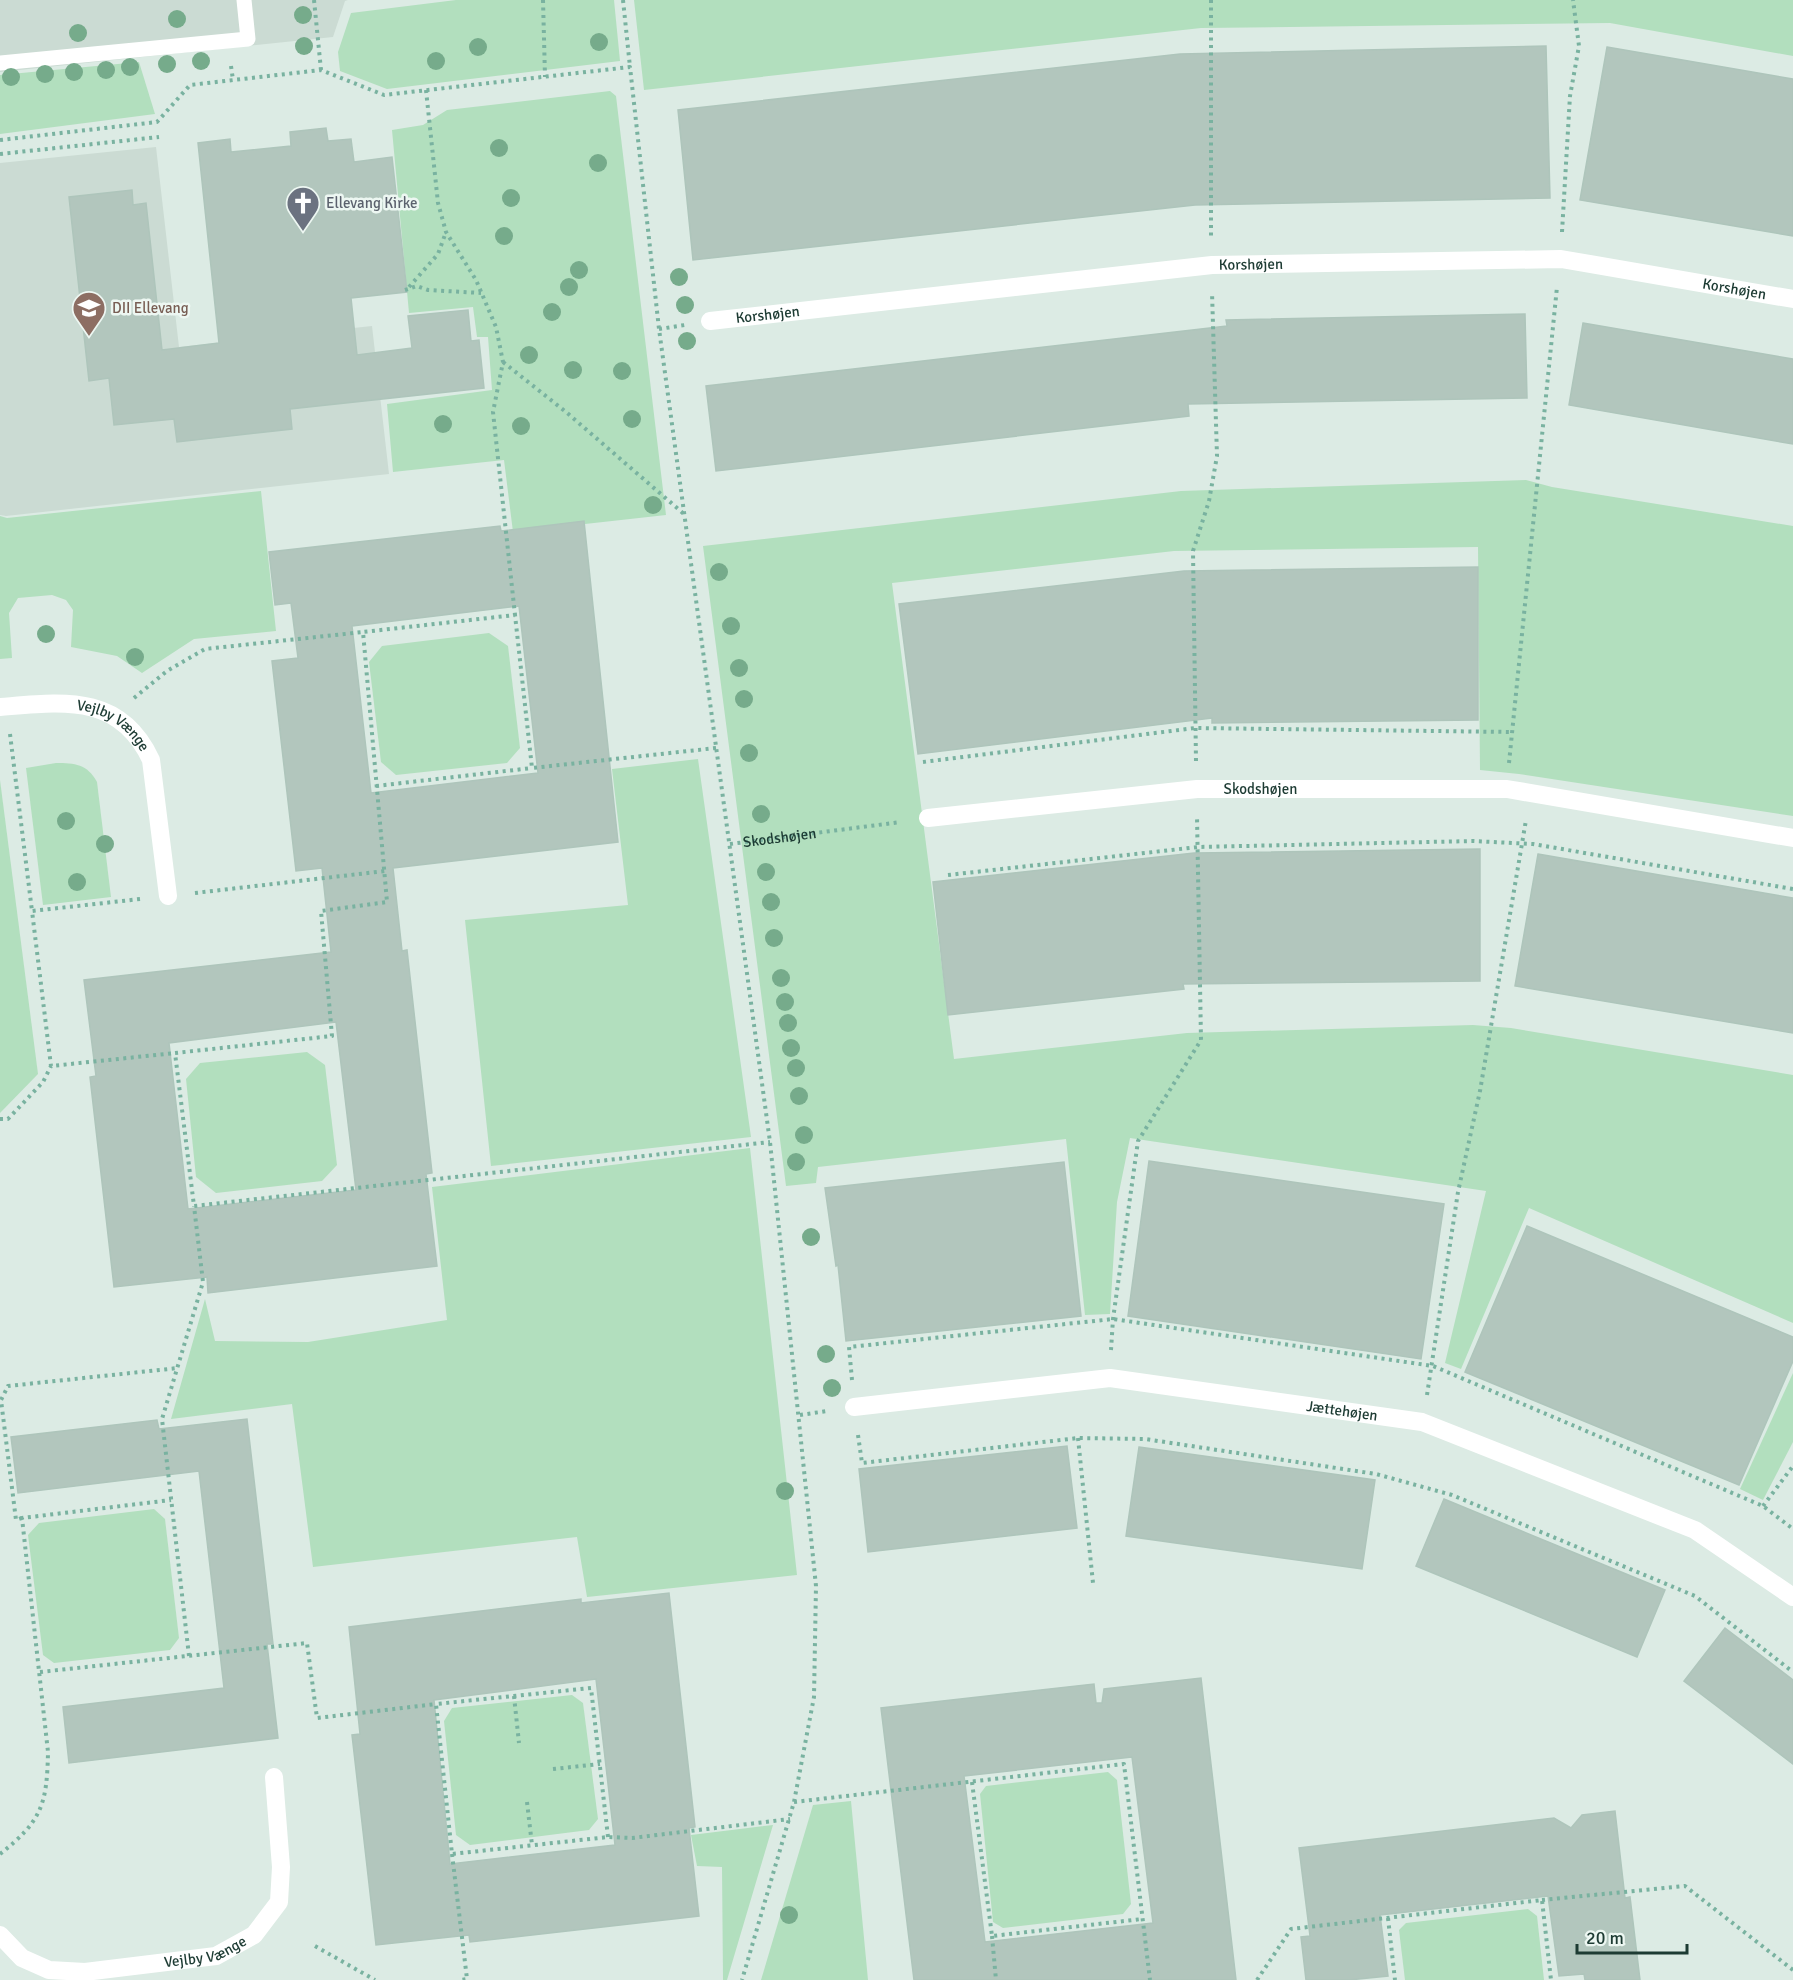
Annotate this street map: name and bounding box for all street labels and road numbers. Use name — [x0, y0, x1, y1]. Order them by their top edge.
street label: Korshøjen — [1218, 255, 1283, 274]
street label: Korshøjen — [1701, 275, 1768, 303]
street label: Korshøjen — [735, 302, 801, 327]
street label: Vejlby Vænge — [76, 696, 153, 754]
street label: Skodshøjen — [1224, 780, 1297, 798]
street label: Skodshøjen — [742, 824, 817, 851]
street label: Jættehøjen — [1305, 1397, 1379, 1425]
street label: Vejlby Vænge — [163, 1932, 250, 1971]

